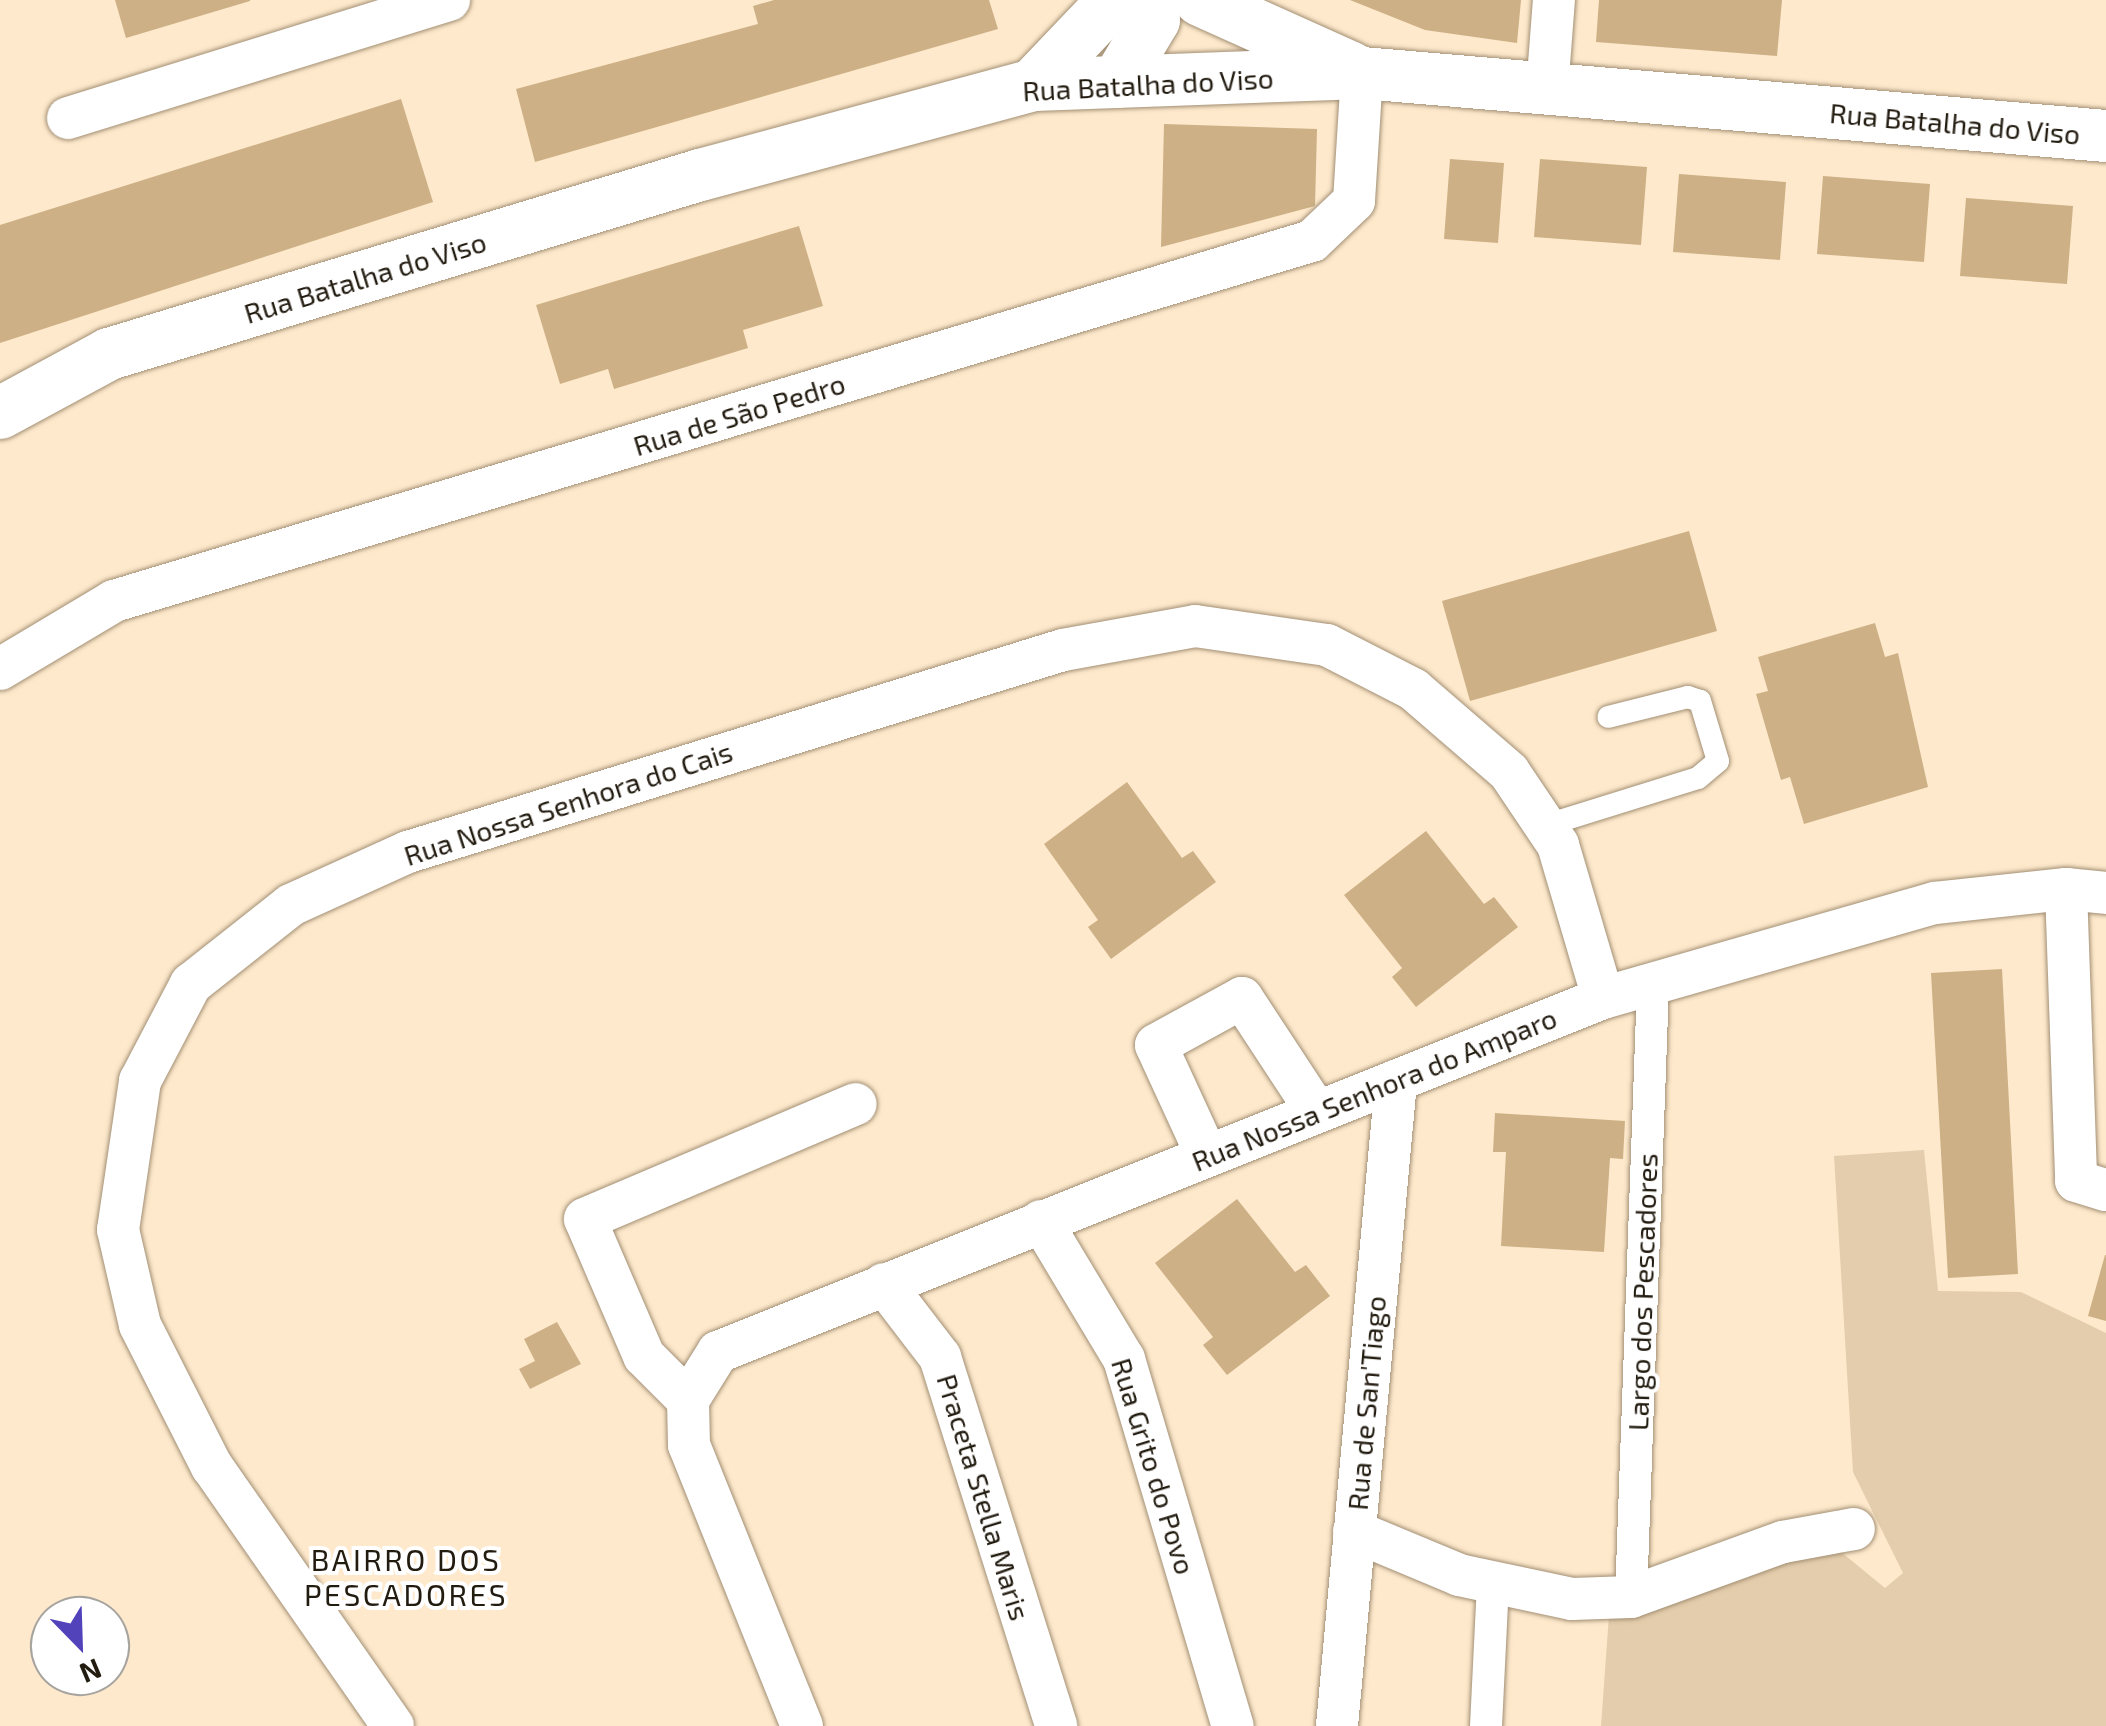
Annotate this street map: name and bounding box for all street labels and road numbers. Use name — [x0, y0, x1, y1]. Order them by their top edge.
street label: Rua Batalha do Viso — [1021, 61, 1275, 107]
street label: Rua Batalha do Viso — [1828, 95, 2082, 151]
street label: Rua Batalha do Viso — [240, 224, 490, 330]
street label: Rua de São Pedro — [629, 366, 849, 462]
street label: Rua Nossa Senhora do Cais — [400, 734, 736, 872]
street label: Rua Nossa Senhora do Amparo — [1186, 1000, 1562, 1178]
street label: Largo dos Pescadores — [1620, 1153, 1664, 1431]
street label: Rua de San'Tiago — [1340, 1294, 1392, 1512]
street label: Rua Grito do Povo — [1105, 1354, 1203, 1578]
street label: Praceta Stella Maris — [931, 1370, 1037, 1624]

